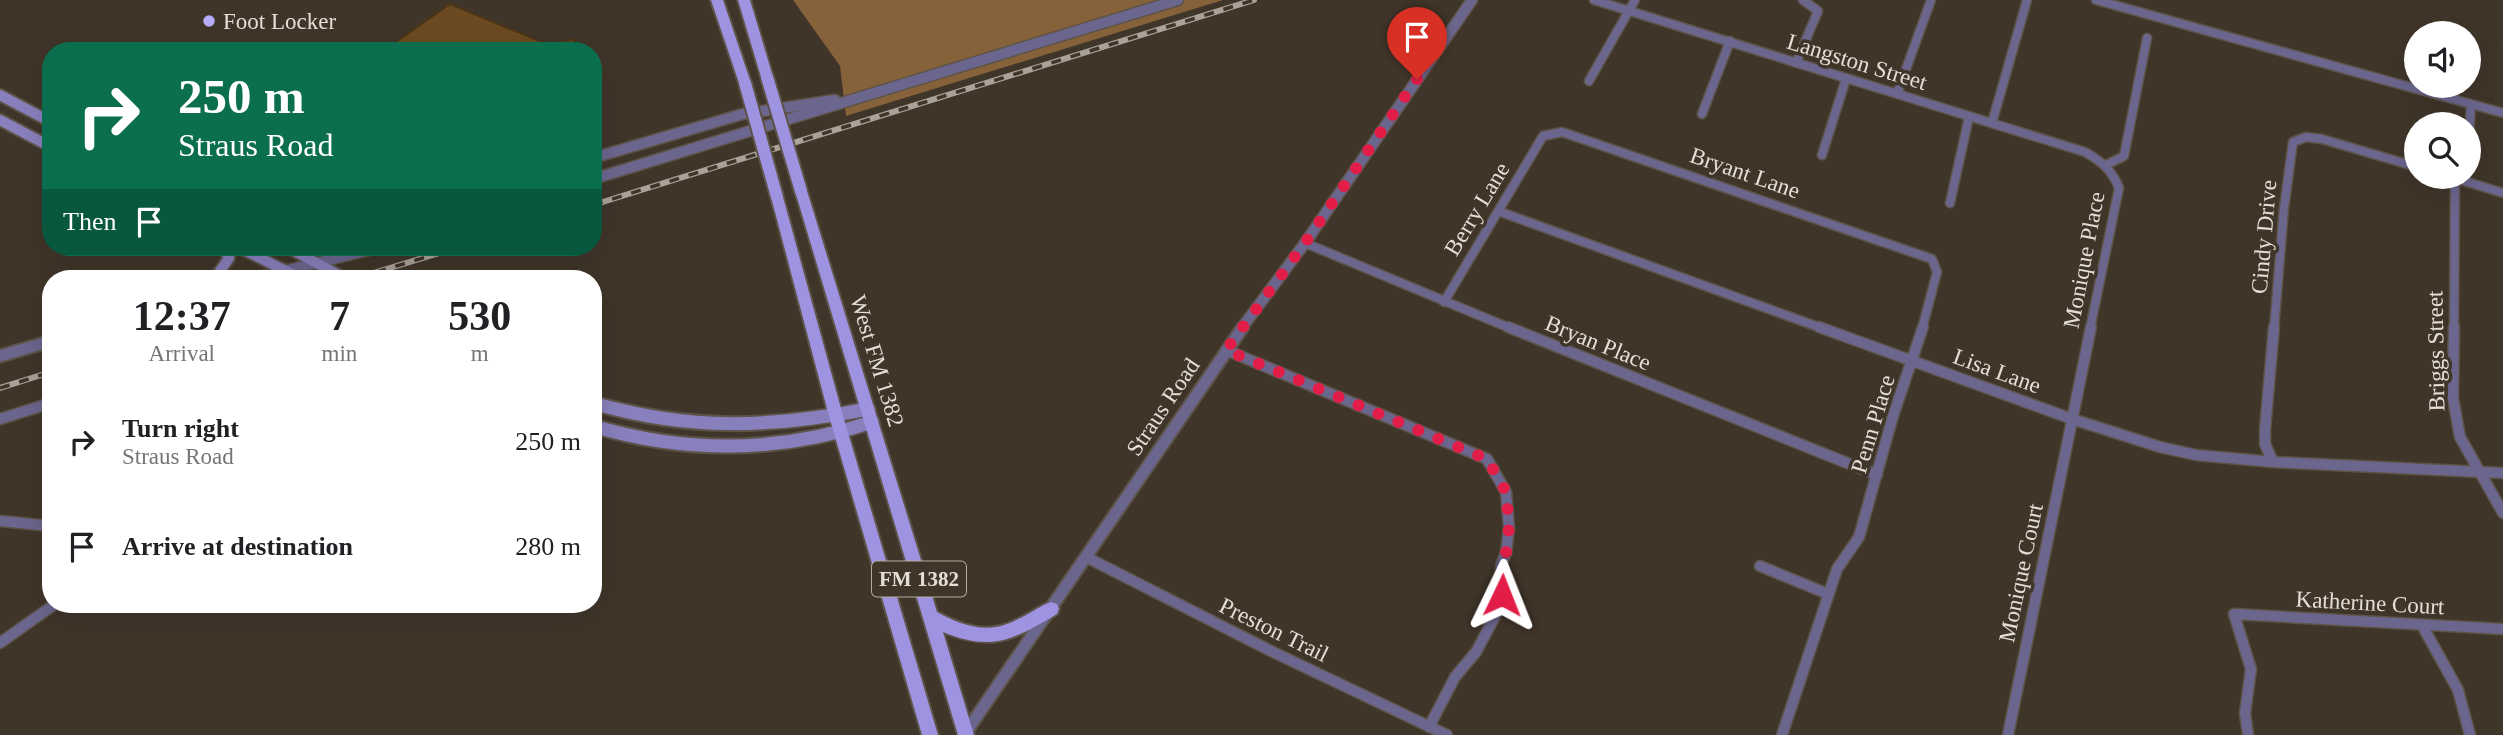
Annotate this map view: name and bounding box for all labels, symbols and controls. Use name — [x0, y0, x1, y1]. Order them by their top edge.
pin — [1387, 7, 1447, 79]
place label: Foot Locker — [223, 9, 336, 34]
marker: Foot Locker — [201, 13, 217, 29]
icon: arrive — [1398, 18, 1436, 56]
map controls — [2404, 21, 2481, 189]
button: sound — [2404, 21, 2481, 98]
street label: Langston Street — [1784, 29, 1931, 95]
text: 250 m — [178, 69, 305, 124]
icon: right — [63, 70, 154, 161]
button: search — [2404, 112, 2481, 189]
text: Straus Road — [178, 127, 334, 163]
street label: Bryant Lane — [1687, 143, 1803, 203]
street label: Berry Lane — [1439, 158, 1515, 260]
street label: Cindy Drive — [2247, 179, 2281, 295]
street label: Monique Place — [2059, 190, 2109, 330]
icon: arrive — [130, 203, 168, 241]
text: Then — [63, 207, 116, 236]
street label: Briggs Street — [2422, 290, 2450, 412]
street label: West FM 1382 — [845, 292, 909, 430]
text: 12:37 — [133, 293, 231, 339]
text: 7 — [329, 293, 350, 339]
text: 530 — [448, 293, 511, 339]
street label: Bryan Place — [1542, 310, 1654, 376]
text: Arrival — [149, 341, 215, 366]
text: min — [322, 341, 357, 366]
text: m — [471, 341, 489, 366]
street label: Lisa Lane — [1950, 344, 2044, 398]
street label: Straus Road — [1121, 353, 1205, 460]
street label: Penn Place — [1846, 372, 1900, 476]
text: Turn right — [122, 414, 239, 443]
icon: right — [63, 423, 101, 461]
text: 250 m — [515, 427, 581, 456]
text: Straus Road — [122, 444, 234, 469]
street label: Monique Court — [1994, 501, 2048, 645]
icon: arrive — [63, 528, 101, 566]
text: Arrive at destination — [122, 532, 353, 561]
text: 280 m — [515, 532, 581, 561]
position arrow — [1465, 558, 1539, 632]
road number: FM 1382 — [872, 562, 966, 596]
street label: Katherine Court — [2295, 587, 2446, 619]
street label: Preston Trail — [1215, 593, 1333, 667]

